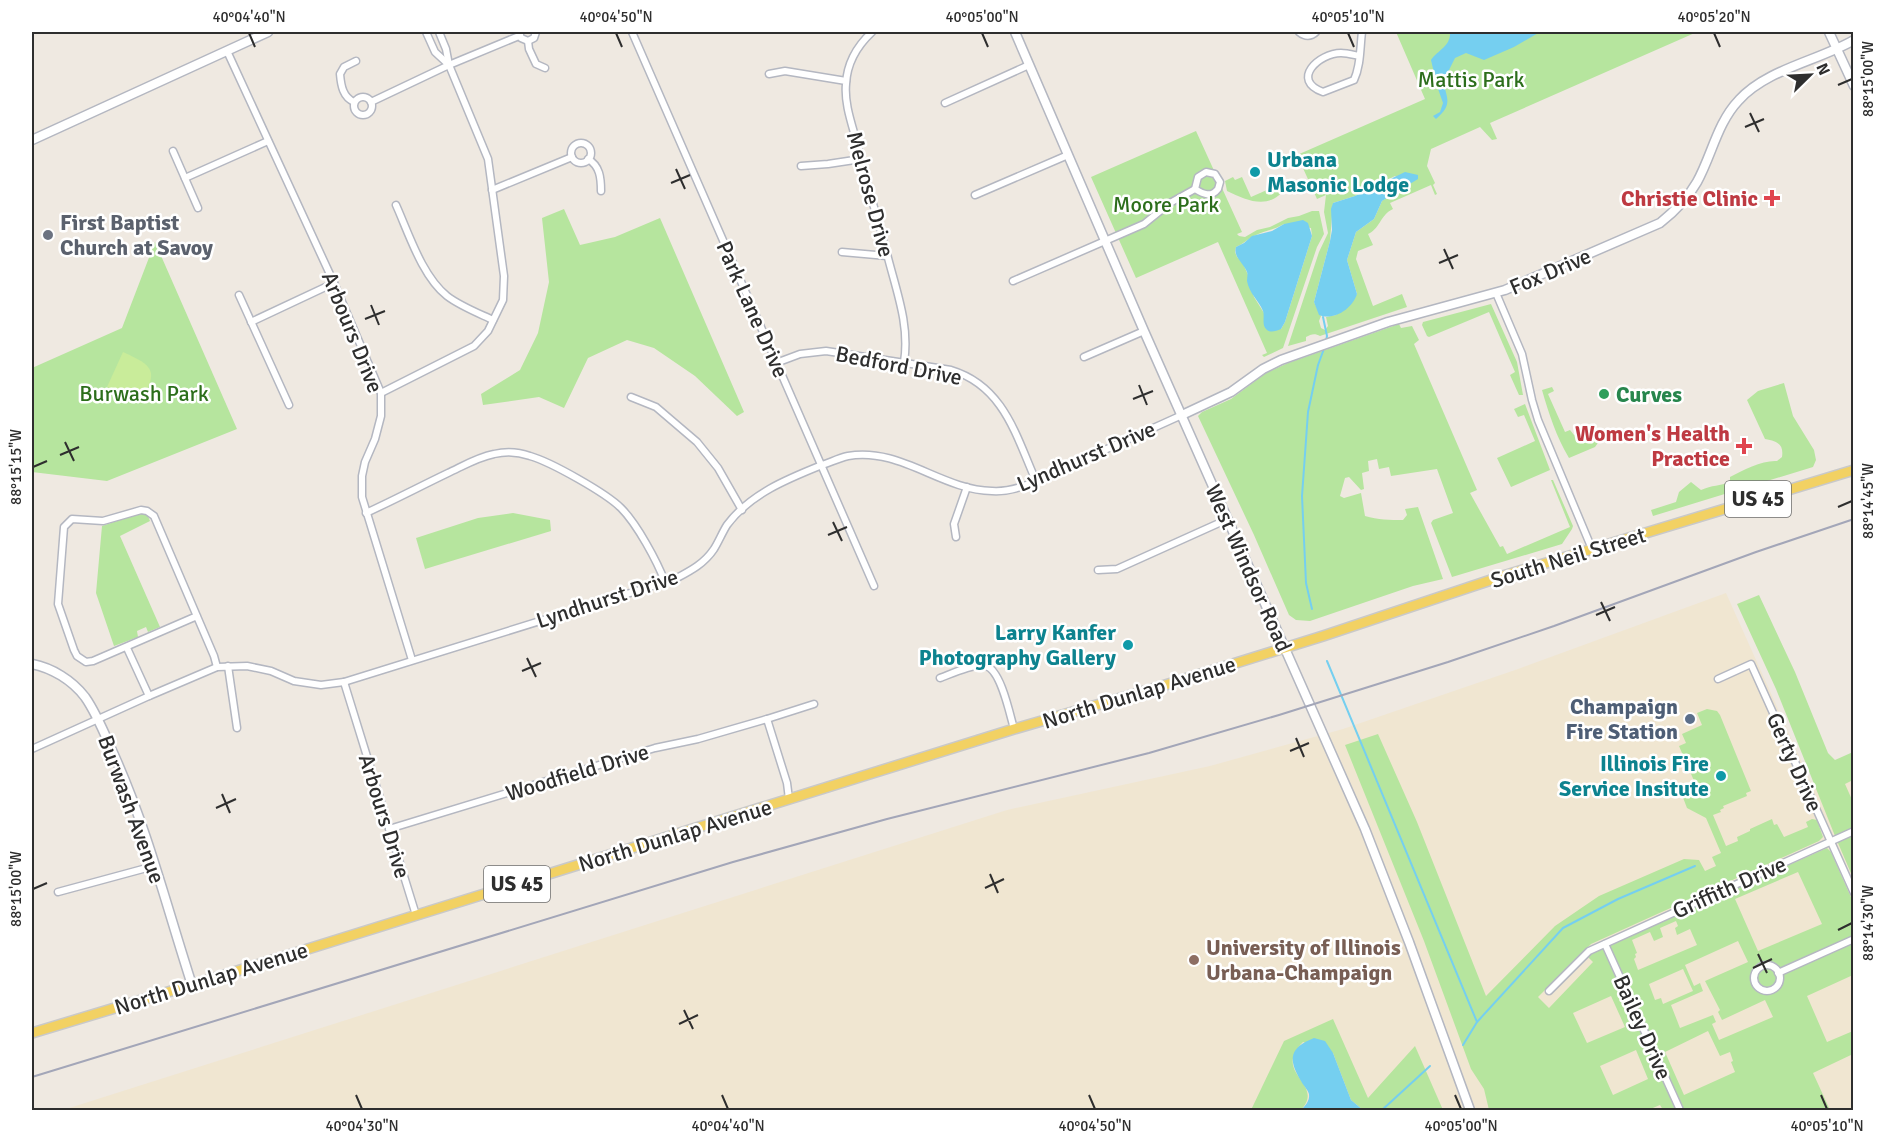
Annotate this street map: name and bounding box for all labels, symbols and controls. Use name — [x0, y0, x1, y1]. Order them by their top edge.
text: 40°04'40"N — [212, 8, 286, 26]
text: 40°04'50"N — [579, 8, 653, 26]
text: 40°05'00"N — [945, 8, 1019, 26]
text: 40°05'10"N — [1311, 8, 1385, 26]
text: 40°05'20"N — [1677, 8, 1751, 26]
text: 88°15'00"W — [1859, 41, 1877, 117]
north arrow — [1780, 45, 1840, 105]
text: N — [1811, 60, 1834, 78]
park label: Mattis Park — [1418, 66, 1524, 93]
street label: Melrose Drive — [841, 128, 900, 260]
place label: Urbana Masonic Lodge — [1267, 146, 1409, 198]
marker: Urbana Masonic Lodge — [1248, 165, 1262, 179]
place label: Christie Clinic — [1621, 185, 1758, 212]
marker: Christie Clinic — [1763, 189, 1781, 207]
park label: Moore Park — [1113, 191, 1219, 218]
place label: First Baptist Church at Savoy — [60, 209, 213, 261]
marker: First Baptist Church at Savoy — [41, 228, 55, 242]
street label: Park Lane Drive — [710, 237, 795, 382]
street label: Fox Drive — [1505, 242, 1595, 301]
street label: Arbours Drive — [316, 268, 389, 397]
street label: Bedford Drive — [833, 340, 964, 391]
park label: Burwash Park — [79, 380, 209, 407]
place label: Curves — [1616, 381, 1682, 408]
marker: Curves — [1597, 387, 1611, 401]
street label: Lyndhurst Drive — [1013, 415, 1160, 498]
place label: Women's Health Practice — [1575, 420, 1730, 472]
text: 88°15'15"W — [7, 429, 25, 505]
marker: Women's Health Practice — [1735, 437, 1753, 455]
text: 88°14'45"W — [1859, 463, 1877, 539]
street label: West Windsor Road — [1200, 480, 1298, 656]
road number: US 45 — [1725, 481, 1791, 517]
street label: South Neil Street — [1487, 521, 1649, 594]
street label: Lyndhurst Drive — [533, 563, 682, 634]
place label: Larry Kanfer Photography Gallery — [919, 619, 1116, 671]
marker: Larry Kanfer Photography Gallery — [1121, 638, 1135, 652]
street label: North Dunlap Avenue — [1039, 650, 1239, 735]
place label: Champaign Fire Station — [1566, 693, 1678, 745]
street label: Gerty Drive — [1761, 708, 1828, 816]
marker: Champaign Fire Station — [1683, 712, 1697, 726]
street label: Burwash Avenue — [92, 731, 171, 887]
street label: Woodfield Drive — [502, 738, 652, 807]
place label: Illinois Fire Service Insitute — [1559, 750, 1709, 802]
street label: Arbours Drive — [353, 751, 416, 881]
marker: Illinois Fire Service Insitute — [1714, 769, 1728, 783]
street label: North Dunlap Avenue — [575, 793, 775, 878]
street label: Griffith Drive — [1668, 850, 1790, 925]
text: 88°15'00"W — [7, 851, 25, 927]
road number: US 45 — [484, 866, 550, 902]
text: 88°14'30"W — [1859, 885, 1877, 961]
place label: University of Illinois Urbana-Champaign — [1206, 934, 1401, 986]
street label: North Dunlap Avenue — [111, 936, 311, 1021]
marker: University of Illinois Urbana-Champaign — [1187, 953, 1201, 967]
street label: Bailey Drive — [1607, 971, 1678, 1084]
text: 40°04'30"N — [325, 1117, 399, 1135]
text: 40°04'40"N — [691, 1117, 765, 1135]
text: 40°04'50"N — [1058, 1117, 1132, 1135]
text: 40°05'00"N — [1424, 1117, 1498, 1135]
text: 40°05'10"N — [1790, 1117, 1864, 1135]

